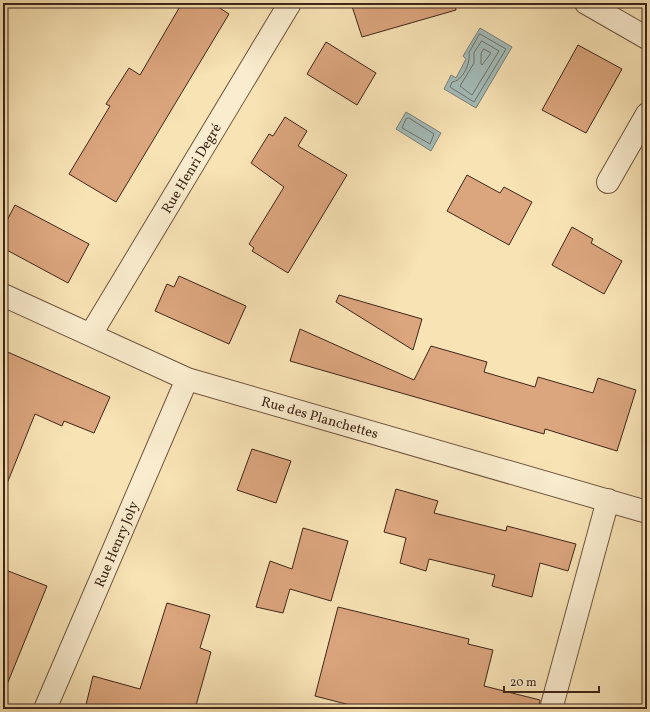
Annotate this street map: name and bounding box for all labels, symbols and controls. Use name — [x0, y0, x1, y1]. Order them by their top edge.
street label: Rue Henri Degré — [158, 120, 227, 217]
street label: Rue des Planchettes — [259, 393, 380, 444]
street label: Rue Henry Joly — [91, 498, 144, 591]
scale bar — [504, 668, 599, 694]
text: 20 m — [510, 675, 537, 691]

